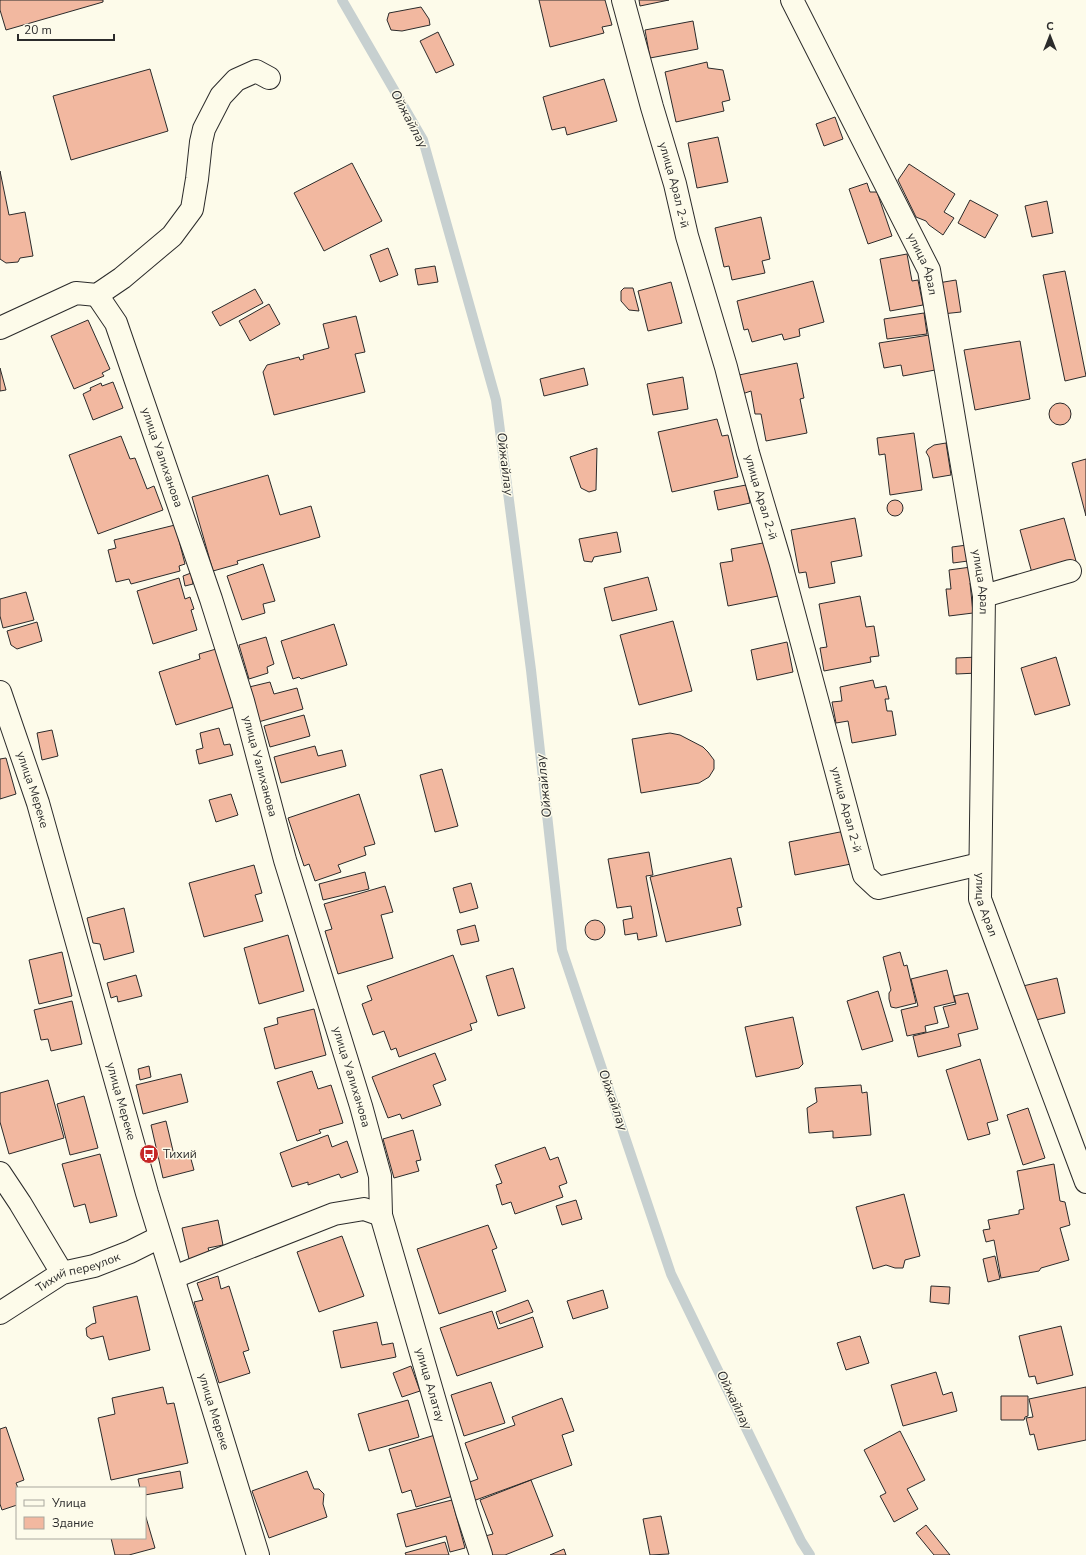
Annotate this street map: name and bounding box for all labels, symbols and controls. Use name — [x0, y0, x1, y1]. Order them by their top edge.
scale bar — [18, 16, 114, 42]
north arrow — [1030, 16, 1070, 56]
text: С — [1046, 19, 1054, 34]
text: 20 m — [24, 22, 52, 38]
water label: Ойжайлау — [386, 87, 432, 152]
street label: улица Арал 2-й — [655, 140, 693, 230]
street label: улица Арал — [903, 230, 941, 296]
street label: улица Уалиханова — [138, 405, 187, 509]
water label: Ойжайлау — [492, 431, 518, 498]
street label: улица Арал 2-й — [741, 452, 781, 542]
street label: улица Арал — [968, 548, 992, 615]
street label: улица Уалиханова — [239, 714, 281, 819]
street label: улица Мереке — [13, 749, 53, 830]
water label: Ойжайлау — [532, 752, 556, 819]
street label: улица Арал 2-й — [827, 765, 866, 854]
street label: улица Арал — [972, 873, 1001, 939]
street label: улица Уалиханова — [329, 1025, 374, 1129]
street label: улица Мереке — [103, 1061, 140, 1142]
water label: Ойжайлау — [594, 1067, 632, 1134]
bus stop icon: Тихий — [138, 1143, 160, 1165]
place label: Тихий — [163, 1146, 197, 1162]
street label: Тихий переулок — [33, 1248, 123, 1296]
street label: улица Алатау — [412, 1346, 449, 1425]
water label: Ойжайлау — [712, 1367, 757, 1434]
street label: улица Мереке — [195, 1371, 233, 1452]
legend — [16, 1487, 146, 1539]
text: Улица — [51, 1495, 86, 1511]
text: Здание — [52, 1515, 94, 1531]

